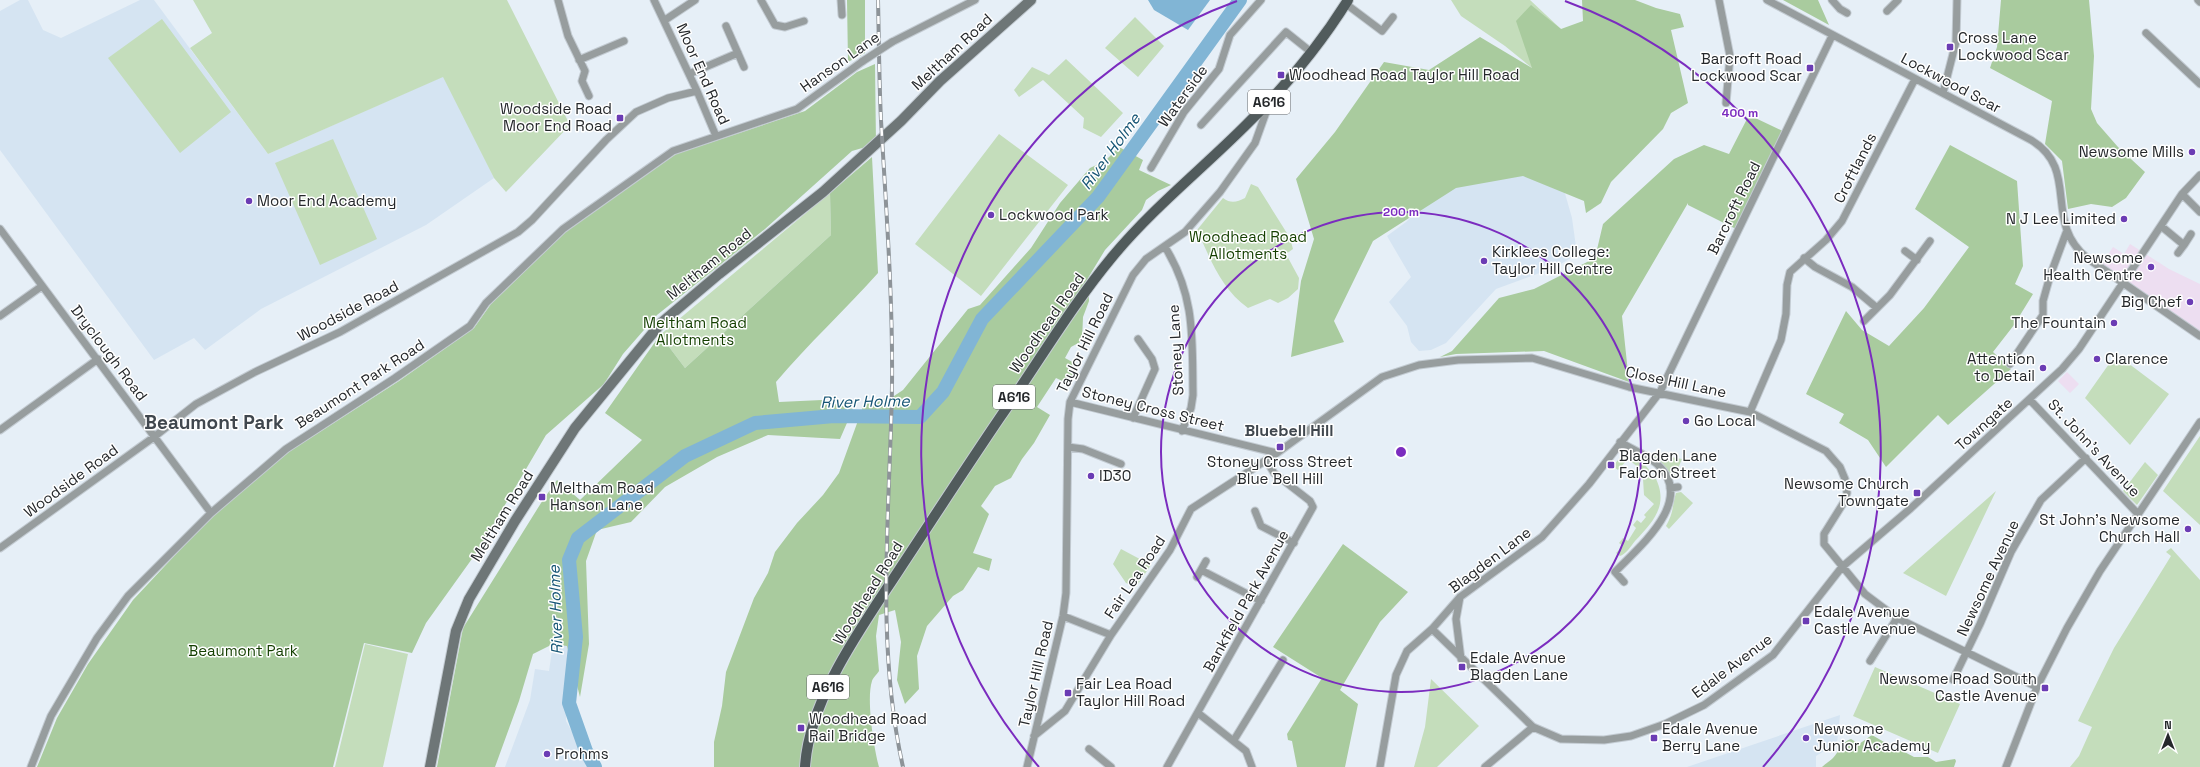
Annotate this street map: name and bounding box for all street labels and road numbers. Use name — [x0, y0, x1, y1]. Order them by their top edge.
street label: Meltham Road — [907, 9, 996, 94]
street label: Moor End Road — [673, 20, 734, 127]
street label: Hanson Lane — [796, 27, 883, 96]
street label: Lockwood Scar — [1898, 48, 2005, 117]
street label: Waterside — [1154, 61, 1212, 131]
road number: A616 — [1248, 90, 1290, 114]
street label: Croftlands — [1829, 129, 1880, 206]
street label: Barcroft Road — [1703, 158, 1764, 257]
street label: Meltham Road — [662, 224, 755, 304]
street label: Woodhead Road — [1005, 269, 1088, 376]
street label: Woodside Road — [294, 276, 402, 345]
street label: Taylor Hill Road — [1052, 290, 1117, 396]
street label: Dryclough Road — [67, 301, 152, 404]
street label: Stoney Lane — [1164, 304, 1187, 396]
street label: Beaumont Park Road — [292, 335, 428, 432]
street label: Close Hill Lane — [1624, 362, 1728, 402]
street label: Stoney Cross Street — [1080, 382, 1226, 435]
road number: A616 — [993, 385, 1035, 409]
street label: Towngate — [1951, 393, 2016, 454]
street label: St. John's Avenue — [2044, 395, 2145, 501]
street label: Woodside Road — [20, 440, 122, 521]
street label: Meltham Road — [466, 467, 537, 565]
street label: Newsome Avenue — [1952, 516, 2023, 639]
street label: Blagden Lane — [1445, 522, 1535, 597]
street label: Bankfield Park Avenue — [1199, 526, 1293, 675]
street label: Fair Lea Road — [1100, 532, 1169, 622]
street label: Woodhead Road — [828, 538, 907, 648]
street label: Taylor Hill Road — [1014, 619, 1057, 729]
street label: Edale Avenue — [1688, 629, 1776, 702]
road number: A616 — [807, 675, 849, 699]

